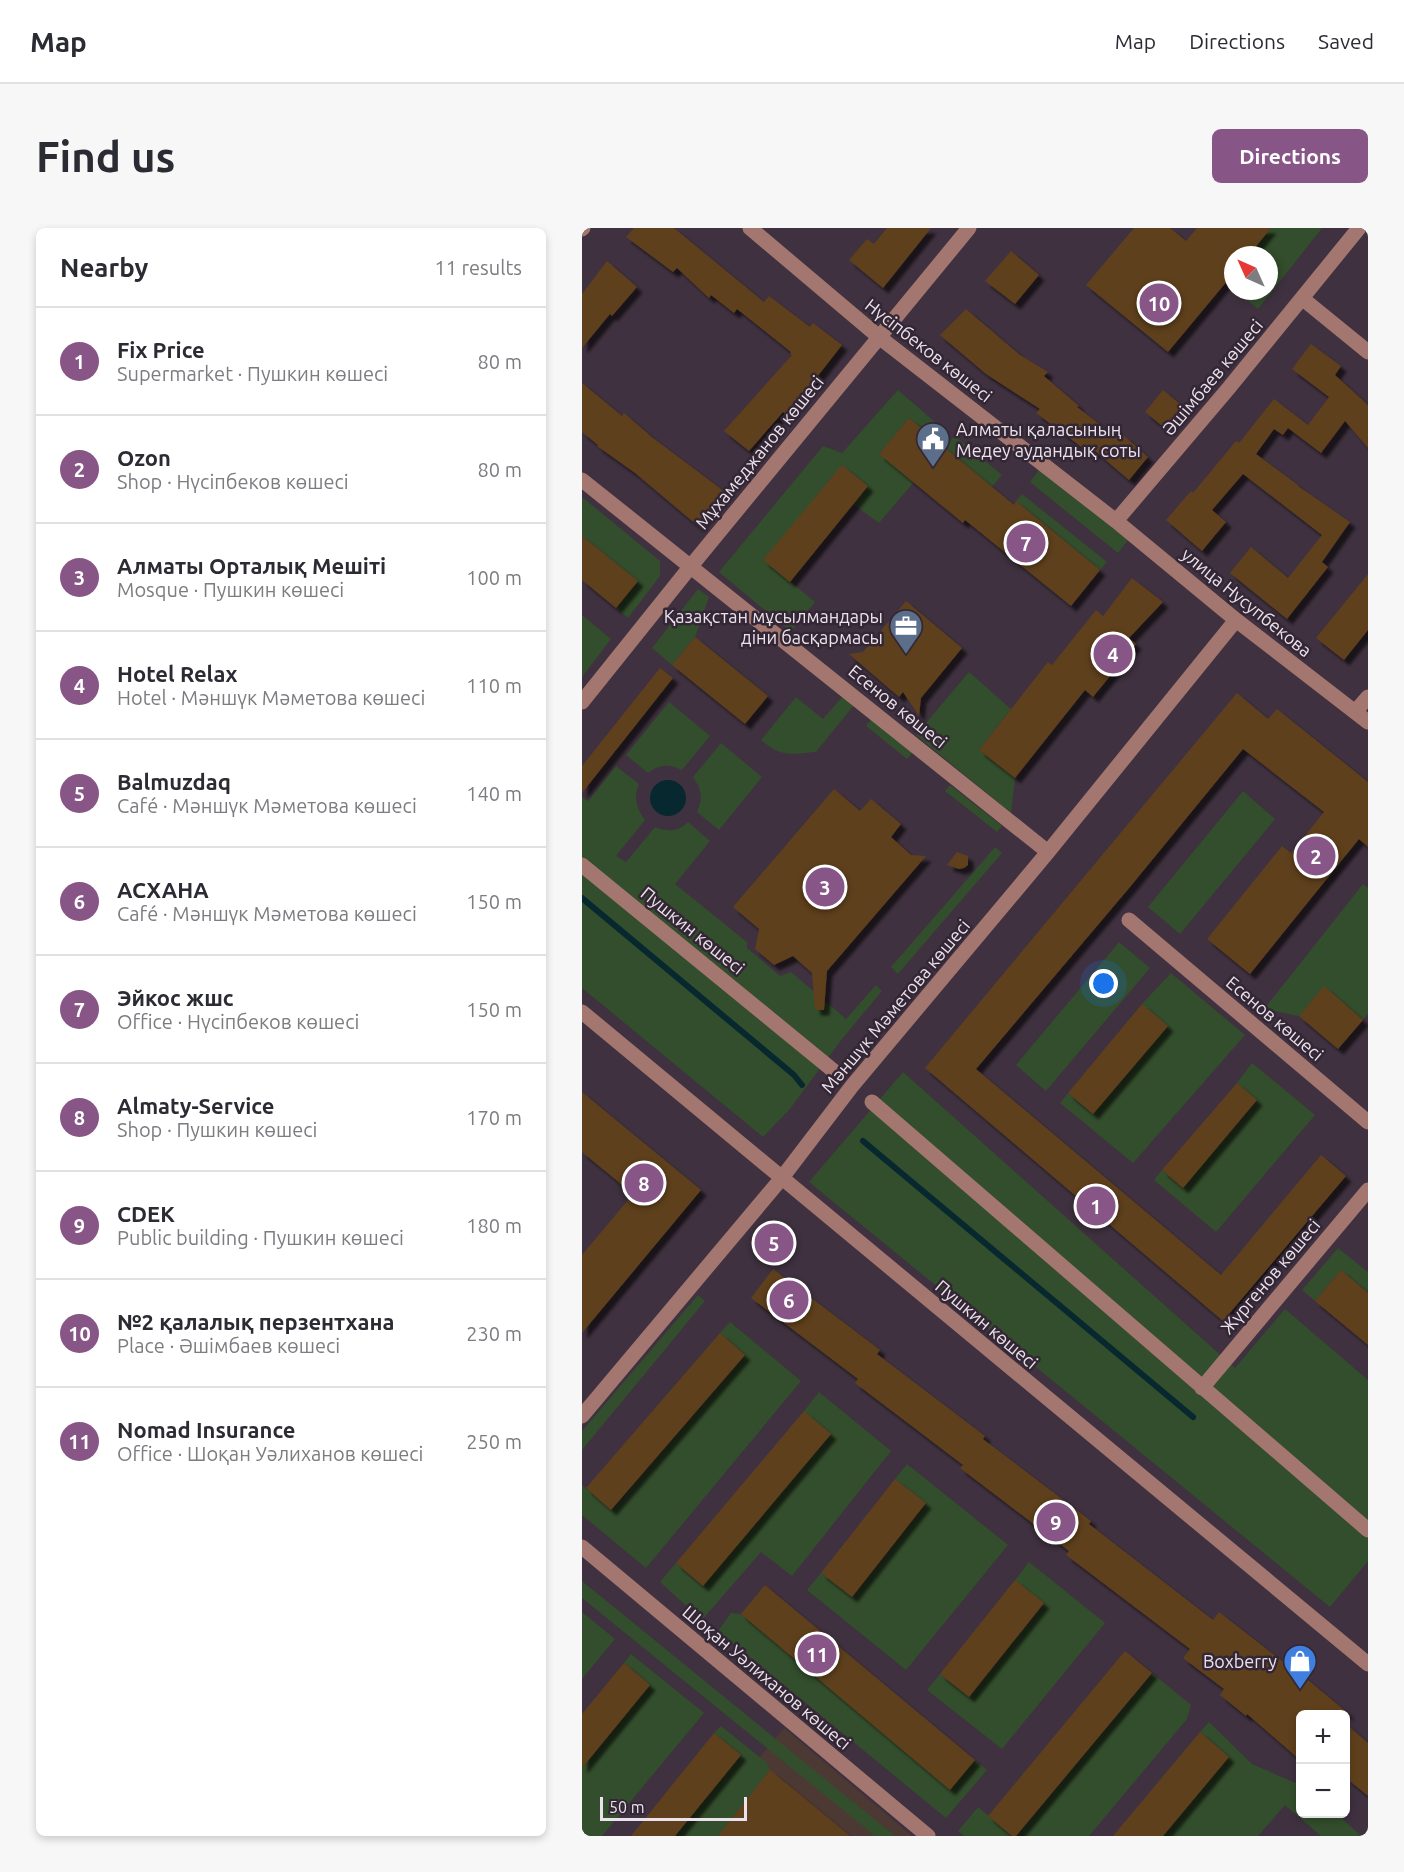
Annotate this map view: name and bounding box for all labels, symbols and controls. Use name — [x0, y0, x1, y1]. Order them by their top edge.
text: Map — [30, 26, 87, 57]
text: Map — [1115, 29, 1156, 53]
text: Directions — [1189, 29, 1285, 53]
text: Saved — [1318, 29, 1374, 53]
button: Directions — [1212, 129, 1368, 183]
text: Find us — [36, 133, 175, 180]
north arrow — [1224, 246, 1278, 300]
text: Nearby — [60, 253, 148, 282]
text: 11 results — [434, 256, 522, 279]
pin: 10 — [1140, 280, 1178, 326]
street label: Нүсіпбеков көшесі — [862, 294, 996, 406]
street label: Әшімбаев көшесі — [1158, 315, 1266, 439]
text: Fix Price — [117, 337, 205, 362]
text: 1 — [74, 350, 85, 373]
text: 80 m — [478, 350, 522, 373]
text: Supermarket · Пушкин көшесі — [117, 362, 388, 385]
street label: Мұхамеджанов көшесі — [691, 371, 827, 533]
place label: Алматы қаласының Медеу аудандық соты — [956, 419, 1141, 460]
public building icon: Алматы қаласының Медеу аудандық соты — [915, 421, 951, 468]
text: Ozon — [117, 445, 171, 470]
text: 2 — [74, 458, 85, 481]
text: 80 m — [478, 458, 522, 481]
text: Shop · Нүсіпбеков көшесі — [117, 470, 349, 493]
pin: 7 — [1006, 520, 1046, 566]
street label: улица Нусупбекова — [1178, 543, 1316, 661]
text: Алматы Орталық Мешіті — [117, 553, 386, 578]
text: 3 — [74, 566, 85, 589]
text: 100 m — [466, 566, 522, 589]
text: Mosque · Пушкин көшесі — [117, 578, 344, 601]
place label: Қазақстан мұсылмандары діни басқармасы — [664, 606, 883, 647]
office icon: Қазақстан мұсылмандары діни басқармасы — [888, 608, 924, 655]
pin: 4 — [1094, 632, 1132, 676]
street label: Есенов көшесі — [845, 660, 951, 752]
text: Hotel Relax — [117, 661, 237, 686]
text: 4 — [74, 674, 85, 697]
text: 110 m — [466, 674, 522, 697]
text: Hotel · Мәншүк Мәметова көшесі — [117, 686, 425, 709]
text: Balmuzdaq — [117, 769, 231, 794]
text: 5 — [74, 782, 85, 805]
text: 140 m — [466, 782, 522, 805]
text: Café · Мәншүк Мәметова көшесі — [117, 794, 417, 817]
pin: 2 — [1296, 834, 1336, 878]
pin: 3 — [806, 864, 844, 910]
text: ACXAHA — [117, 877, 209, 902]
street label: Пушкин көшесі — [637, 882, 749, 978]
text: 6 — [74, 890, 85, 913]
text: 150 m — [466, 890, 522, 913]
text: Café · Мәншүк Мәметова көшесі — [117, 902, 417, 925]
street label: Мәншүк Мәметова көшесі — [817, 915, 973, 1097]
your location — [1089, 969, 1118, 998]
street label: Есенов көшесі — [1223, 972, 1327, 1064]
text: Эйкос жшс — [117, 985, 234, 1010]
text: 7 — [74, 998, 85, 1021]
text: 150 m — [466, 998, 522, 1021]
text: Office · Нүсіпбеков көшесі — [117, 1010, 359, 1033]
text: Almaty-Service — [117, 1093, 274, 1118]
text: 8 — [74, 1106, 85, 1129]
text: 170 m — [466, 1106, 522, 1129]
text: Shop · Пушкин көшесі — [117, 1118, 317, 1141]
pin: 8 — [624, 1160, 664, 1206]
pin: 1 — [1076, 1184, 1116, 1228]
text: CDEK — [117, 1201, 175, 1226]
text: 9 — [74, 1214, 85, 1237]
text: 180 m — [466, 1214, 522, 1237]
street label: Жүргенов көшесі — [1216, 1215, 1324, 1337]
pin: 5 — [754, 1220, 794, 1266]
text: Public building · Пушкин көшесі — [117, 1226, 404, 1249]
street label: Пушкин көшесі — [932, 1276, 1042, 1372]
pin: 6 — [770, 1278, 808, 1322]
text: №2 қалалық перзентхана — [117, 1309, 394, 1334]
text: 10 — [68, 1322, 91, 1345]
text: 230 m — [466, 1322, 522, 1345]
text: Place · Әшімбаев көшесі — [117, 1334, 340, 1357]
text: Nomad Insurance — [117, 1417, 295, 1442]
text: 11 — [68, 1430, 91, 1453]
text: 250 m — [466, 1430, 522, 1453]
text: Office · Шоқан Уәлиханов көшесі — [117, 1442, 423, 1465]
pin: 9 — [1036, 1500, 1076, 1544]
street label: Шоқан Уәлиханов көшесі — [679, 1601, 855, 1753]
pin: 11 — [798, 1632, 836, 1676]
shop icon: Boxberry — [1282, 1643, 1318, 1690]
place label: Boxberry — [1203, 1651, 1277, 1671]
map controls — [1296, 1710, 1350, 1818]
button: + — [1296, 1710, 1350, 1764]
button: − — [1296, 1764, 1350, 1818]
scale bar — [600, 1794, 747, 1822]
text: 50 m — [609, 1798, 645, 1816]

